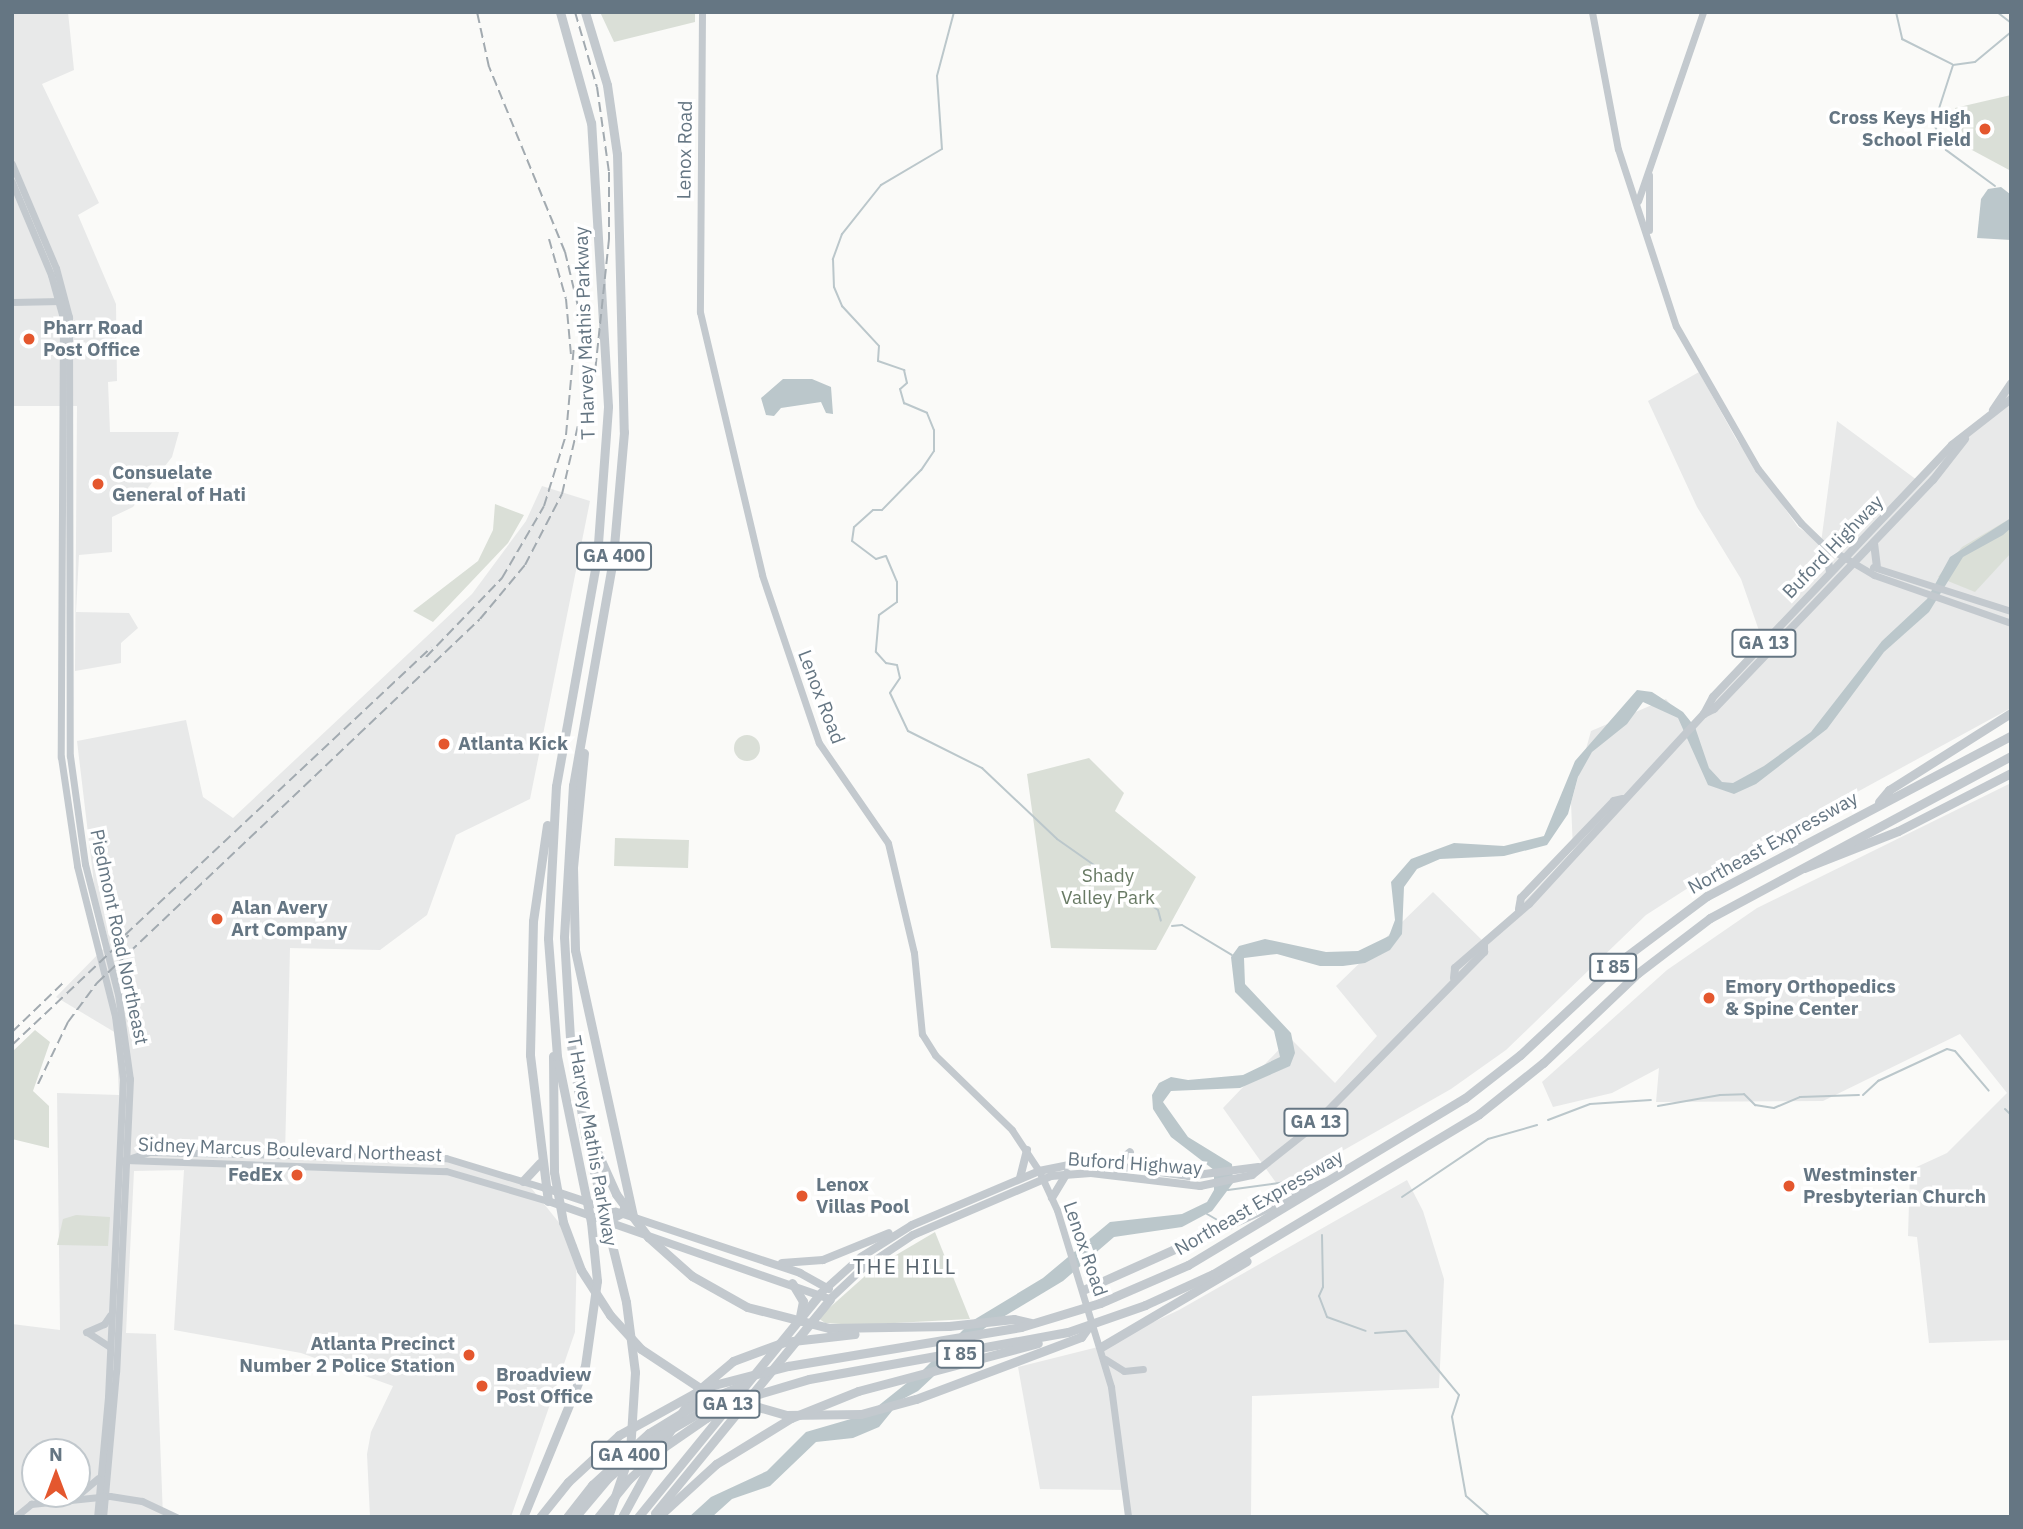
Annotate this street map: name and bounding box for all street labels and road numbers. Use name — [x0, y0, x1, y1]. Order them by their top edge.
street label: Lenox Road — [673, 100, 697, 200]
street label: T Harvey Mathis Parkway — [570, 226, 600, 440]
street label: Buford Highway — [1778, 490, 1888, 604]
road number: GA 400 — [576, 542, 652, 570]
road number: GA 13 — [1731, 628, 1797, 658]
street label: Lenox Road — [793, 647, 849, 747]
street label: Northeast Expressway — [1684, 787, 1862, 899]
street label: Piedmont Road Northeast — [85, 827, 153, 1047]
road number: I 85 — [1588, 952, 1638, 982]
street label: T Harvey Mathis Parkway — [562, 1034, 622, 1248]
road number: GA 13 — [1283, 1107, 1349, 1136]
street label: Sidney Marcus Boulevard Northeast — [138, 1133, 442, 1167]
street label: Northeast Expressway — [1171, 1145, 1347, 1261]
street label: Buford Highway — [1067, 1148, 1203, 1180]
street label: Lenox Road — [1058, 1199, 1112, 1299]
road number: I 85 — [936, 1339, 984, 1368]
road number: GA 13 — [695, 1390, 761, 1419]
road number: GA 400 — [590, 1440, 668, 1470]

